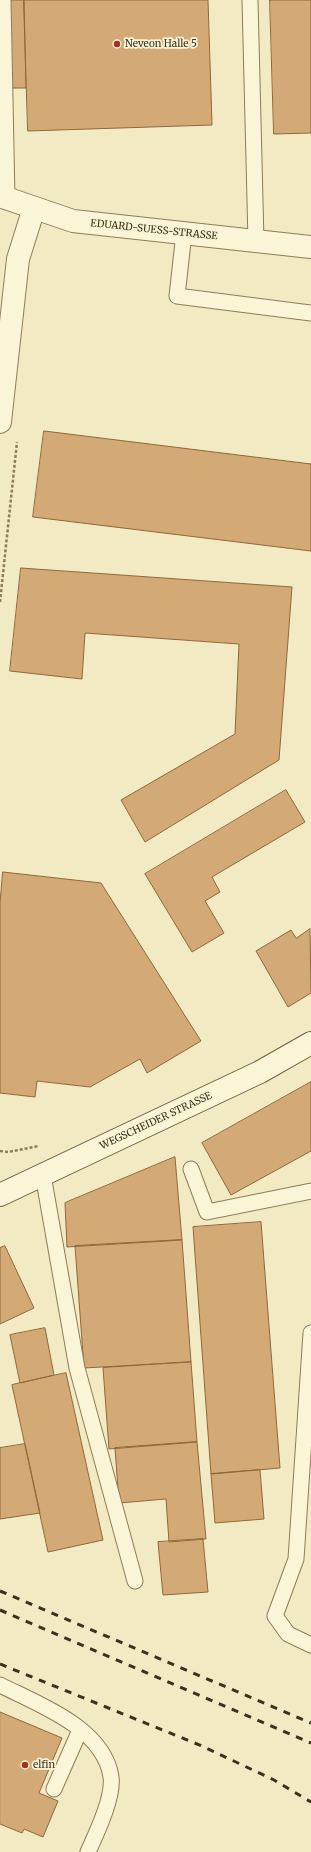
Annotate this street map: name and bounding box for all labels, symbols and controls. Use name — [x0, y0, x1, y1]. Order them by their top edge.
place label: Neveon Halle 5 — [125, 38, 197, 50]
marker: Neveon Halle 5 — [112, 39, 122, 49]
street label: EDUARD-SUESS-STRASSE — [90, 217, 218, 243]
street label: WEGSCHEIDER STRASSE — [98, 1090, 214, 1152]
place label: elfin — [33, 1759, 55, 1771]
marker: elfin — [20, 1760, 30, 1770]

